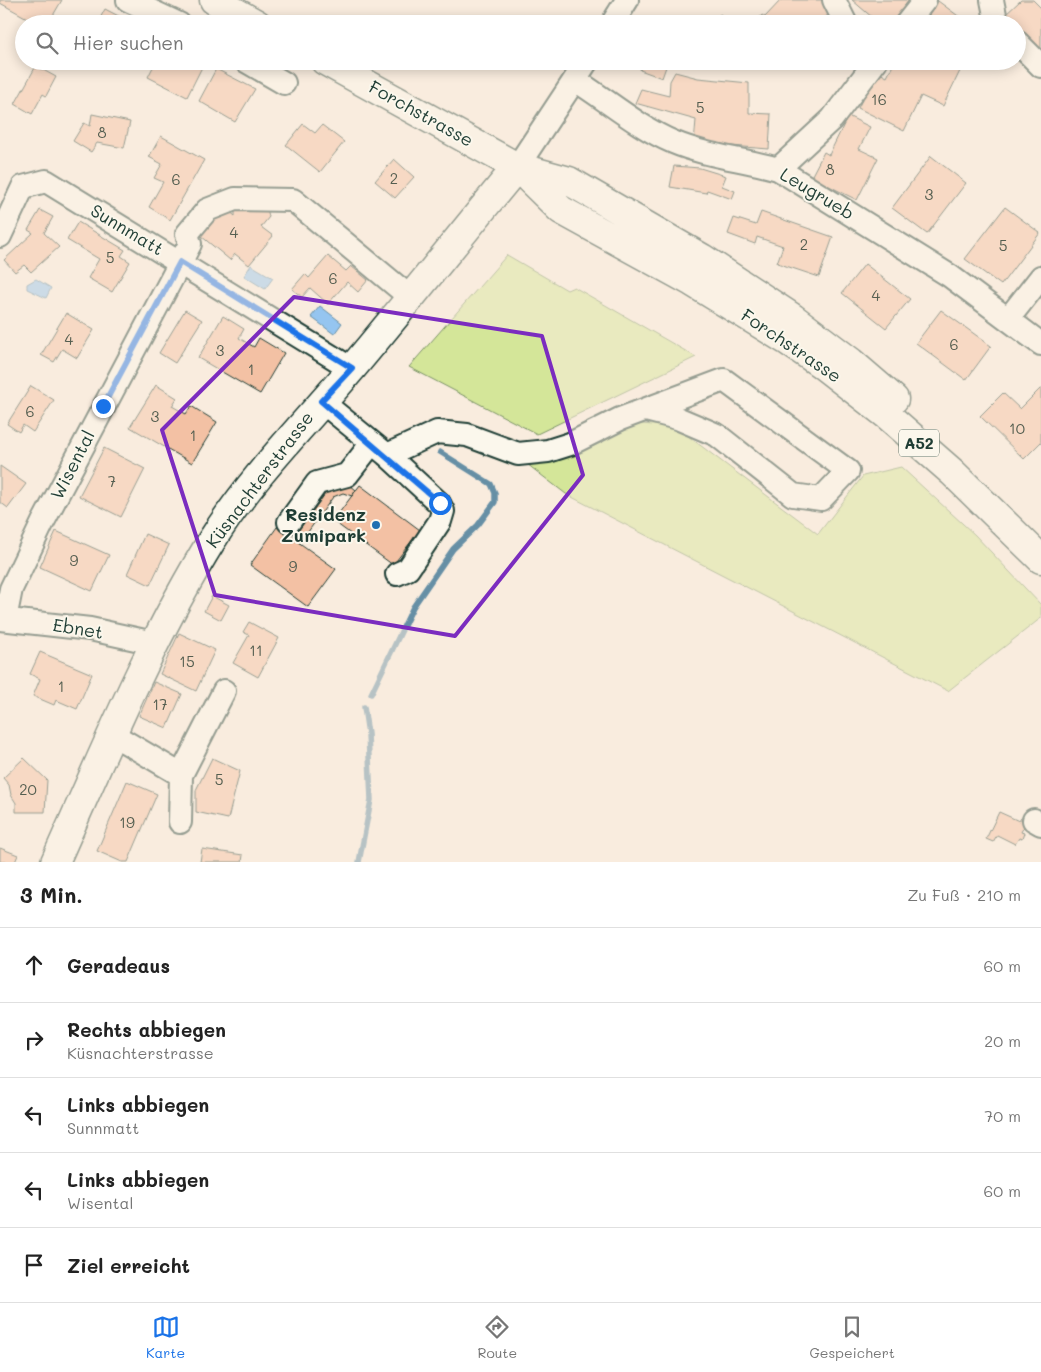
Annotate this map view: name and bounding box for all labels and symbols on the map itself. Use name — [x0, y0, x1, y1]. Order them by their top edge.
street label: Forchstrasse — [365, 74, 478, 152]
house number: 16 — [871, 89, 887, 109]
house number: 5 — [696, 97, 704, 117]
house number: 8 — [97, 122, 107, 142]
house number: 8 — [825, 159, 835, 179]
street label: Leugrueb — [776, 162, 859, 225]
house number: 2 — [390, 168, 398, 188]
house number: 6 — [171, 169, 181, 189]
house number: 3 — [925, 184, 934, 204]
street label: Sunnmatt — [86, 198, 169, 260]
house number: 4 — [230, 222, 239, 242]
house number: 2 — [800, 234, 808, 254]
house number: 5 — [999, 235, 1007, 255]
house number: 5 — [106, 247, 114, 267]
house number: 6 — [328, 268, 338, 288]
house number: 4 — [872, 285, 881, 305]
street label: Forchstrasse — [737, 303, 846, 388]
house number: 4 — [65, 329, 74, 349]
house number: 6 — [949, 334, 959, 354]
house number: 3 — [216, 340, 225, 360]
house number: 1 — [248, 359, 254, 379]
route end — [92, 395, 115, 418]
house number: 6 — [25, 401, 35, 421]
house number: 3 — [151, 406, 160, 426]
street label: Küsnachterstrasse — [200, 406, 318, 553]
house number: 10 — [1009, 418, 1025, 438]
house number: 1 — [190, 425, 196, 445]
street label: Wisental — [44, 426, 100, 503]
road number: A52 — [899, 429, 939, 456]
house number: 7 — [108, 471, 116, 491]
route start — [429, 492, 452, 515]
place label: Residenz Zumipark — [281, 502, 366, 547]
marker: Residenz Zumipark — [370, 519, 382, 531]
house number: 9 — [70, 550, 79, 570]
house number: 9 — [289, 556, 298, 576]
street label: Ebnet — [51, 612, 105, 644]
house number: 11 — [249, 640, 263, 660]
house number: 15 — [179, 651, 195, 671]
house number: 1 — [58, 676, 64, 696]
house number: 17 — [152, 694, 168, 714]
house number: 5 — [215, 769, 223, 789]
house number: 20 — [19, 779, 37, 799]
house number: 19 — [119, 812, 135, 832]

